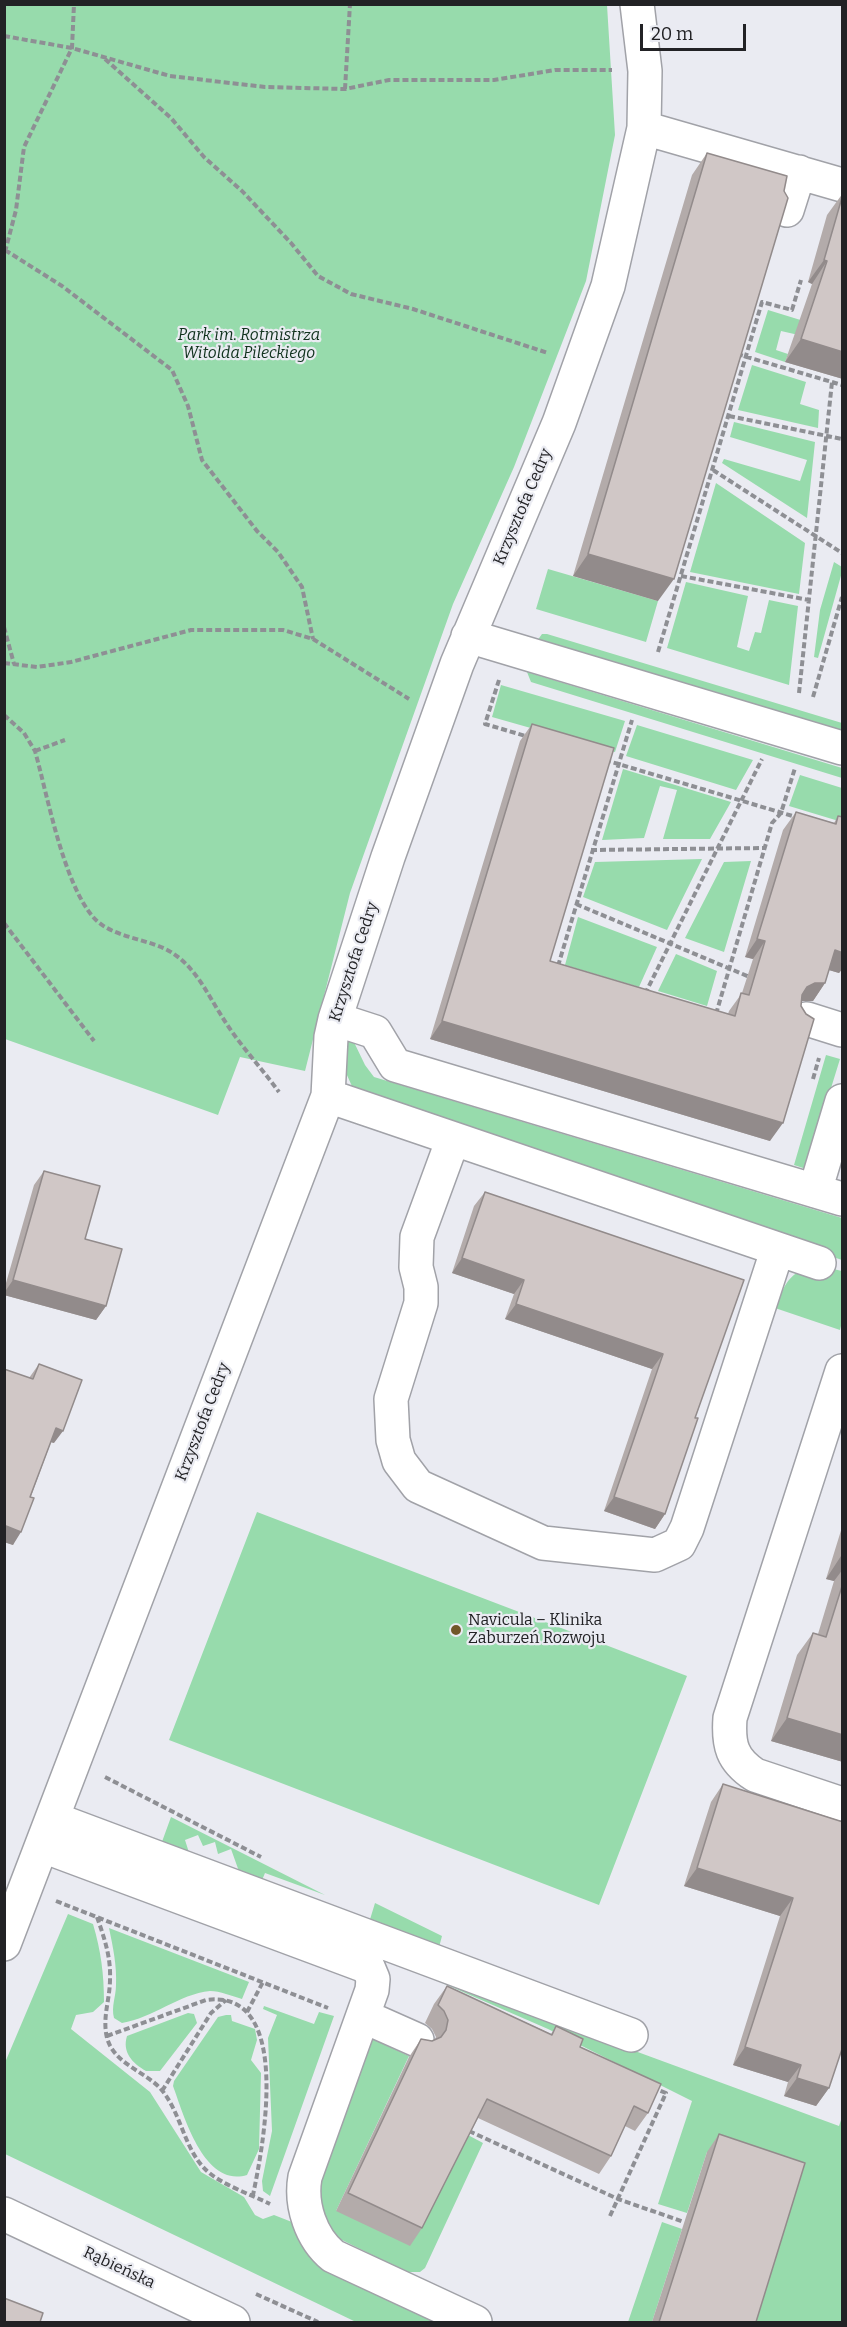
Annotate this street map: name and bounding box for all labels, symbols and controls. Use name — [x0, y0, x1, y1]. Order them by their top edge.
scale bar — [643, 12, 750, 50]
text: 20 m — [651, 23, 693, 45]
park label: Park im. Rotmistrza Witolda Pileckiego — [178, 326, 320, 364]
street label: Krzysztofa Cedry — [490, 446, 556, 568]
street label: Krzysztofa Cedry — [326, 900, 382, 1024]
street label: Krzysztofa Cedry — [172, 1360, 234, 1484]
place label: Navicula – Klinika Zaburzeń Rozwoju — [468, 1611, 605, 1649]
marker: Navicula – Klinika Zaburzeń Rozwoju — [449, 1623, 463, 1637]
street label: Rąbieńska — [80, 2243, 158, 2293]

